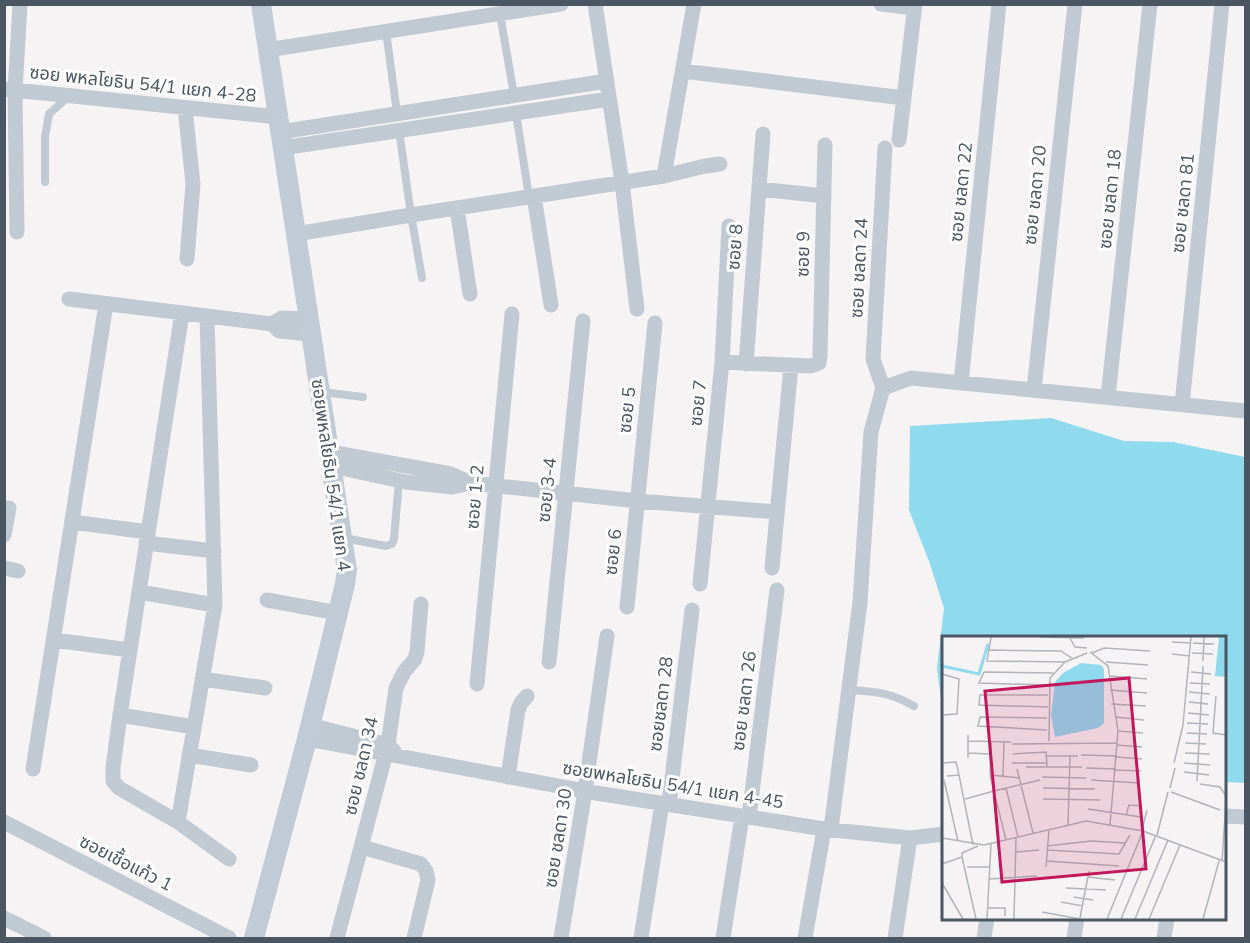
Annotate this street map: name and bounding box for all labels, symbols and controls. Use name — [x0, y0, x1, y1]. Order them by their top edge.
street label: ซอย พหลโยธิน 54/1 แยก 4-28 — [28, 60, 258, 108]
street label: ซอย ชลดา 22 — [944, 141, 978, 243]
street label: ซอย ชลดา 20 — [1018, 144, 1052, 246]
street label: ซอย ชลดา 18 — [1093, 148, 1127, 250]
street label: ซอย ชลดา 81 — [1166, 152, 1200, 254]
street label: ซอย ชลดา 24 — [844, 217, 874, 319]
street label: ซอย 8 — [721, 223, 749, 271]
street label: ซอย 9 — [791, 231, 815, 277]
street label: ซอยพหลโยธิน 54/1 แยก 4 — [306, 377, 356, 573]
street label: ซอย 7 — [684, 379, 712, 427]
street label: ซอย 5 — [613, 386, 641, 434]
street label: ซอย 3-4 — [532, 456, 562, 524]
street label: ซอย 1-2 — [460, 464, 490, 530]
street label: ซอย 6 — [599, 528, 627, 576]
inset map — [942, 636, 1226, 919]
street label: ซอย ชลดา 26 — [726, 650, 762, 752]
street label: ซอยชลดา 28 — [643, 655, 679, 753]
street label: ซอย ชลดา 34 — [338, 714, 384, 818]
street label: ซอยพหลโยธิน 54/1 แยก 4-45 — [561, 756, 785, 814]
street label: ซอย ชลดา 30 — [538, 787, 578, 889]
street label: ซอยเชื้อแก้ว 1 — [75, 828, 177, 897]

